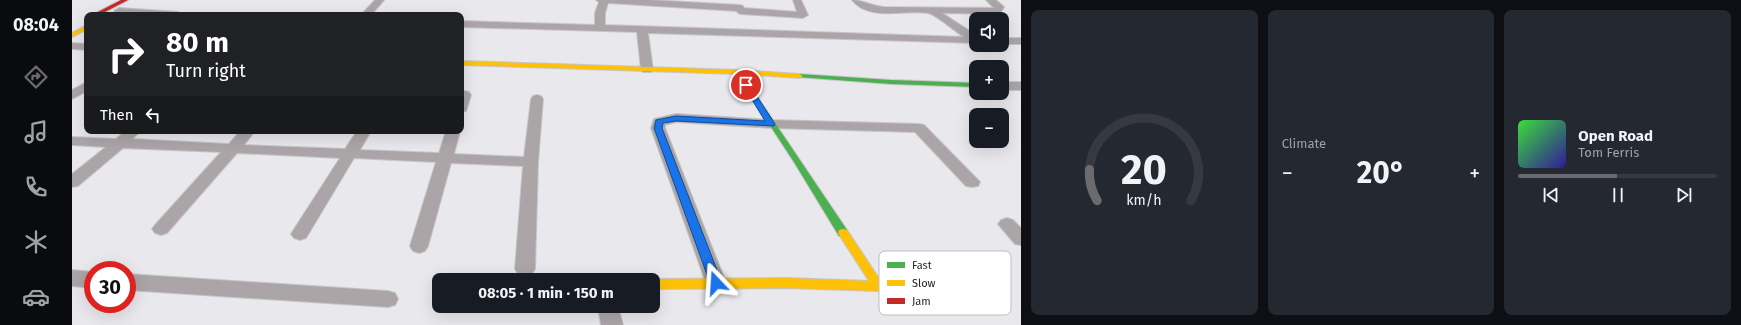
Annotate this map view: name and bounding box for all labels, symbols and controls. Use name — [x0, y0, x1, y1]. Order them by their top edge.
map controls — [969, 12, 1009, 148]
button: sound — [969, 12, 1009, 52]
text: 08:04 — [13, 14, 59, 36]
text: 80 m — [166, 26, 229, 59]
icon: right — [100, 28, 152, 80]
text: Turn right — [166, 60, 246, 82]
button: + — [969, 60, 1009, 100]
icon: directions — [22, 63, 50, 91]
pin — [729, 68, 763, 102]
icon: arrive — [735, 74, 757, 96]
icon: left — [142, 104, 164, 126]
text: Then — [100, 106, 134, 124]
button: − — [969, 108, 1009, 148]
icon: music — [22, 118, 50, 146]
text: Open Road — [1578, 127, 1653, 145]
text: Climate — [1282, 136, 1326, 151]
text: 20 — [1121, 144, 1167, 194]
text: Tom Ferris — [1578, 145, 1639, 160]
text: 20° — [1357, 155, 1405, 191]
text: − — [1282, 160, 1293, 187]
text: + — [1469, 160, 1480, 187]
icon: phone — [22, 173, 50, 201]
icon: previous — [1540, 184, 1562, 206]
icon: pause — [1607, 184, 1629, 206]
icon: next — [1673, 184, 1695, 206]
text: km/h — [1127, 191, 1162, 208]
icon: climate — [22, 228, 50, 256]
legend — [879, 251, 1011, 315]
text: Fast — [912, 259, 932, 272]
speed limit sign: 30 — [84, 261, 136, 313]
position arrow — [695, 262, 737, 304]
text: Slow — [912, 277, 936, 290]
icon: car — [22, 283, 50, 311]
text: 08:05 · 1 min · 150 m — [478, 284, 614, 302]
text: Jam — [912, 295, 931, 308]

